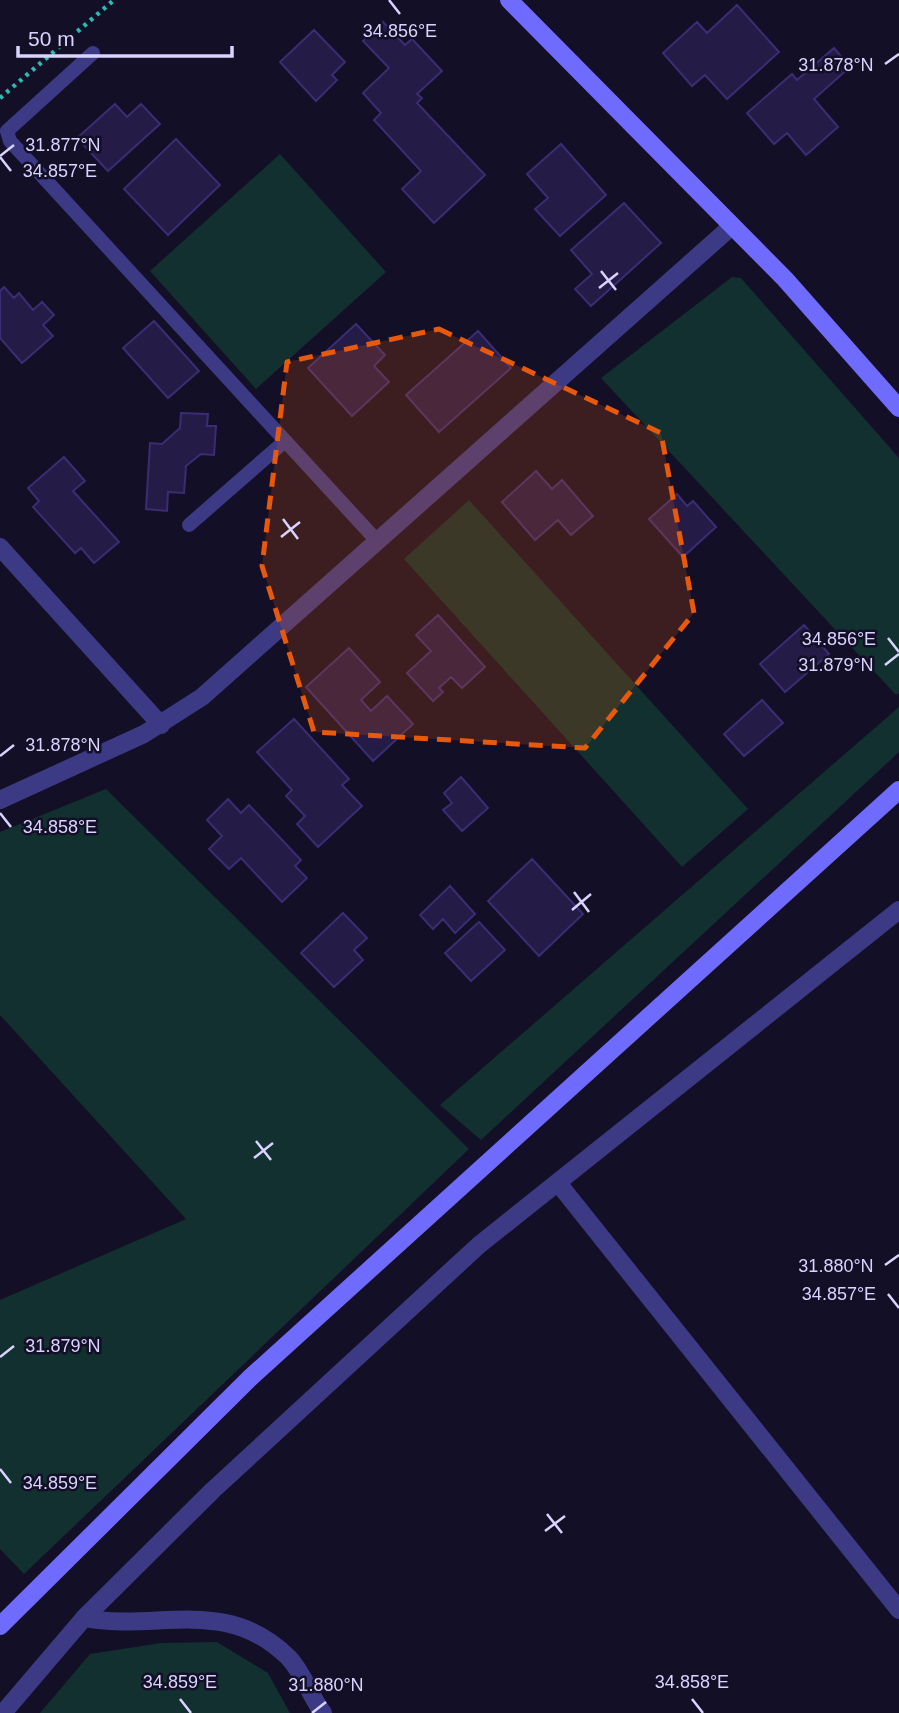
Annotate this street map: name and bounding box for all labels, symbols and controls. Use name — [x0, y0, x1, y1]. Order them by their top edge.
scale bar — [18, 14, 231, 58]
text: 34.856°E — [363, 21, 437, 41]
text: 50 m — [28, 27, 75, 50]
text: 31.878°N — [798, 55, 874, 75]
text: 31.877°N — [25, 135, 101, 155]
text: 34.857°E — [23, 161, 97, 181]
text: 34.856°E — [802, 629, 876, 649]
text: 31.879°N — [798, 655, 874, 675]
text: 31.878°N — [25, 735, 101, 755]
text: 34.858°E — [23, 817, 97, 837]
text: 31.880°N — [798, 1256, 874, 1276]
text: 34.857°E — [802, 1284, 876, 1304]
text: 31.879°N — [25, 1336, 101, 1356]
text: 34.859°E — [23, 1473, 97, 1493]
text: 34.859°E — [143, 1672, 217, 1692]
text: 34.858°E — [655, 1672, 729, 1692]
text: 31.880°N — [288, 1675, 364, 1695]

